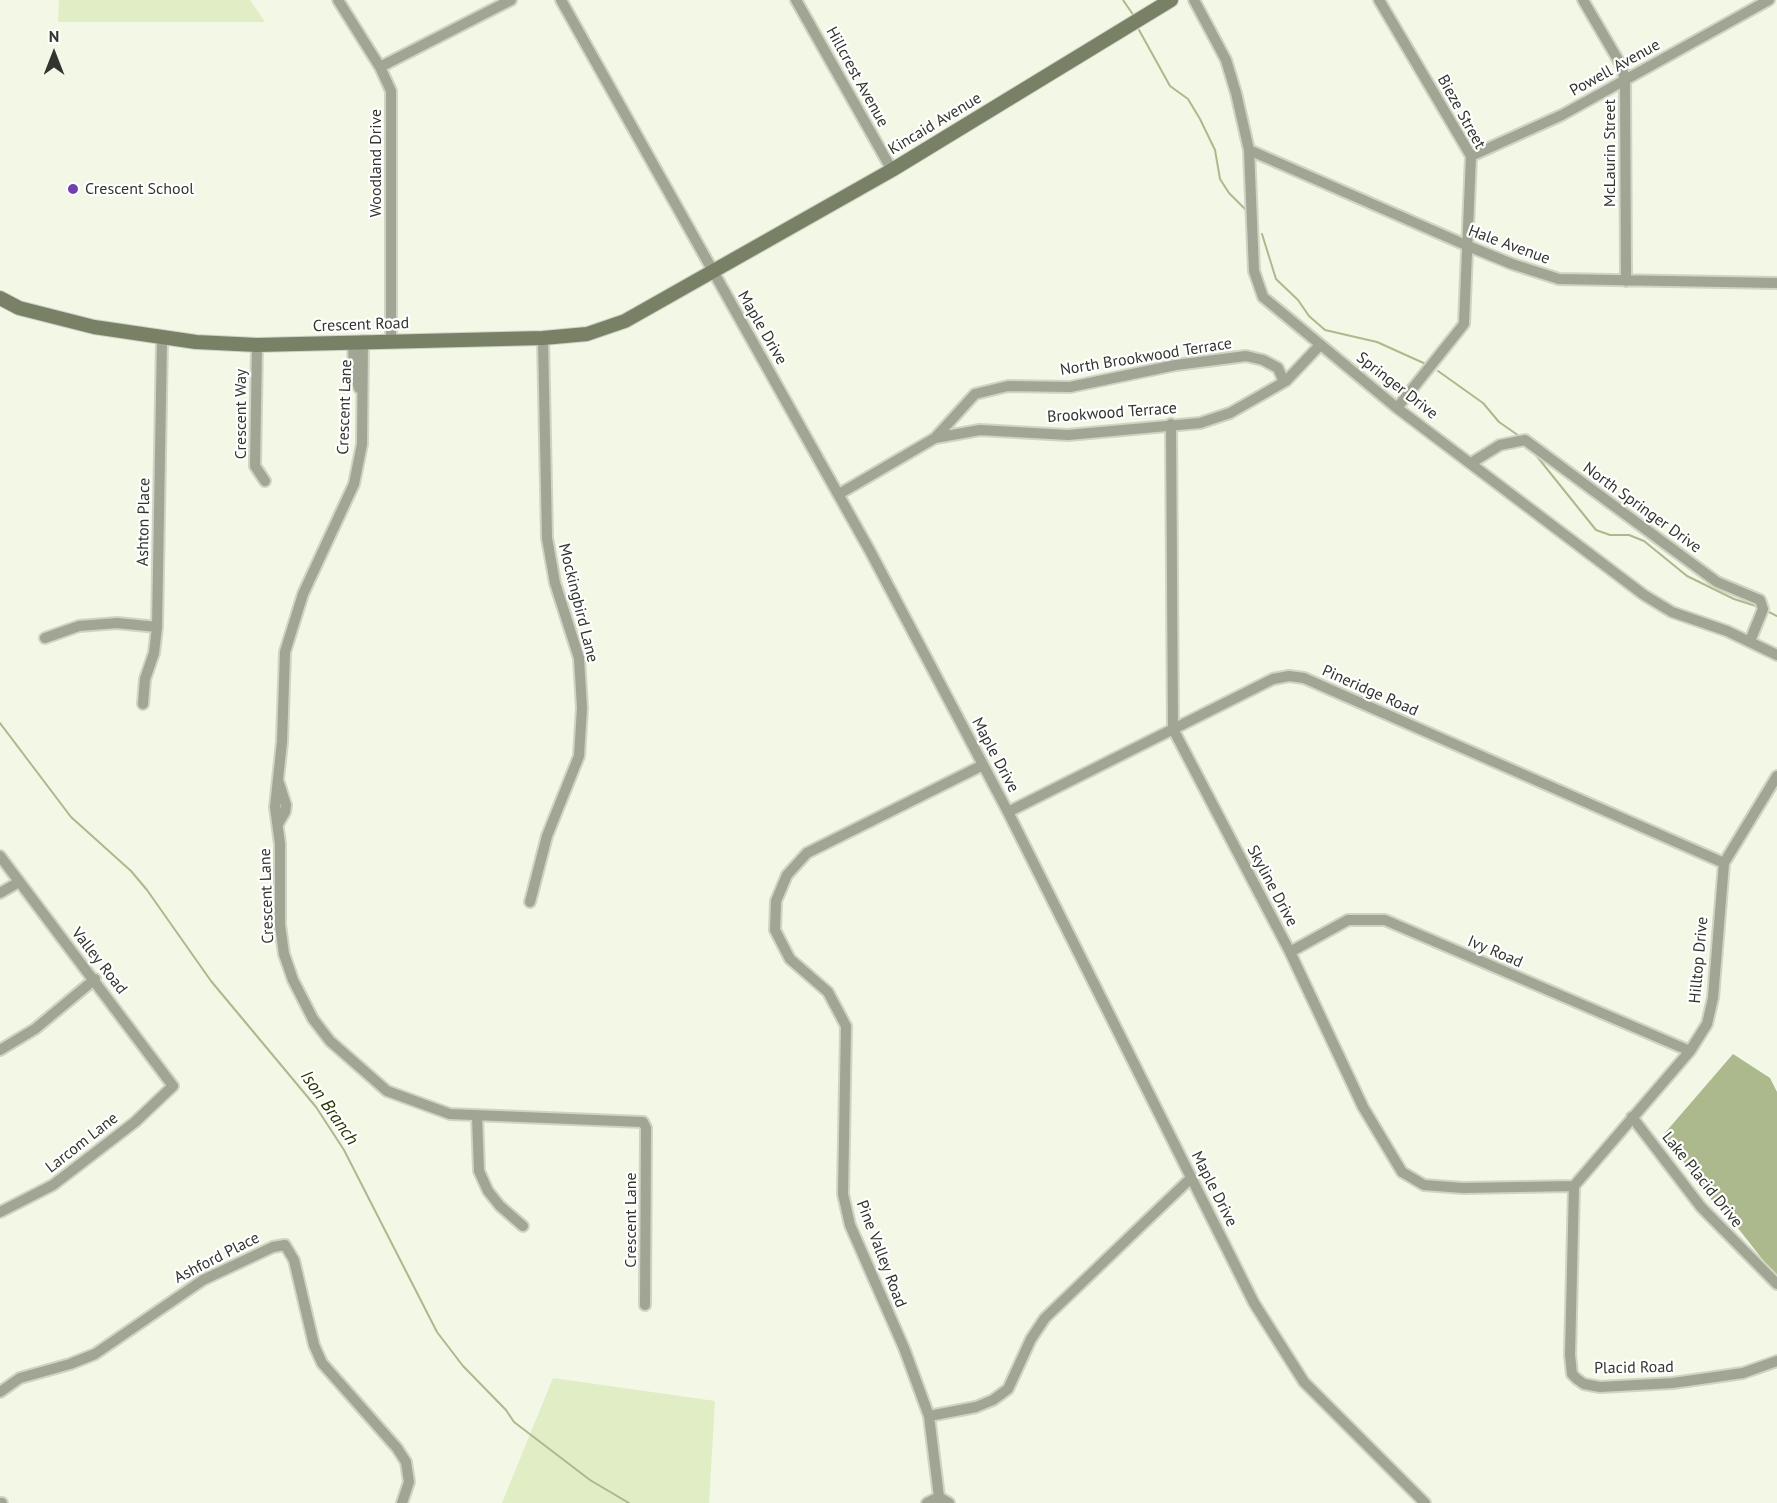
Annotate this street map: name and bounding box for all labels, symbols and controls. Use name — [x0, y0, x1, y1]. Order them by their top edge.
north arrow — [24, 24, 84, 84]
street label: Hillcrest Avenue — [822, 24, 892, 130]
text: N — [49, 26, 59, 46]
street label: Powell Avenue — [1567, 35, 1663, 101]
street label: Bieze Street — [1433, 72, 1489, 152]
street label: Kincaid Avenue — [885, 89, 985, 159]
street label: McLaurin Street — [1600, 99, 1620, 207]
street label: Woodland Drive — [366, 109, 386, 217]
place label: Crescent School — [85, 179, 194, 199]
marker: Crescent School — [66, 182, 80, 196]
street label: Hale Avenue — [1465, 221, 1553, 269]
street label: Maple Drive — [733, 288, 791, 368]
street label: Crescent Road — [312, 314, 410, 336]
street label: North Brookwood Terrace — [1059, 334, 1233, 380]
street label: Springer Drive — [1353, 348, 1441, 424]
street label: Crescent Lane — [334, 359, 356, 455]
street label: Crescent Way — [231, 369, 251, 459]
street label: Brookwood Terrace — [1047, 399, 1177, 427]
street label: North Springer Drive — [1579, 459, 1705, 557]
street label: Ashton Place — [134, 478, 154, 566]
street label: Mockingbird Lane — [554, 542, 602, 664]
street label: Pineridge Road — [1319, 661, 1421, 721]
street label: Maple Drive — [967, 714, 1023, 796]
street label: Skyline Drive — [1243, 842, 1301, 930]
street label: Crescent Lane — [256, 848, 278, 944]
street label: Hilltop Drive — [1686, 916, 1712, 1004]
street label: Valley Road — [67, 924, 131, 998]
street label: Ivy Road — [1465, 932, 1525, 972]
water label: Ison Branch — [295, 1066, 363, 1150]
street label: Larcom Lane — [42, 1109, 122, 1177]
street label: Lake Placid Drive — [1658, 1128, 1746, 1232]
street label: Maple Drive — [1187, 1148, 1241, 1230]
street label: Crescent Lane — [621, 1172, 641, 1268]
street label: Pine Valley Road — [852, 1198, 910, 1310]
street label: Ashford Place — [171, 1228, 263, 1288]
street label: Placid Road — [1594, 1358, 1674, 1378]

